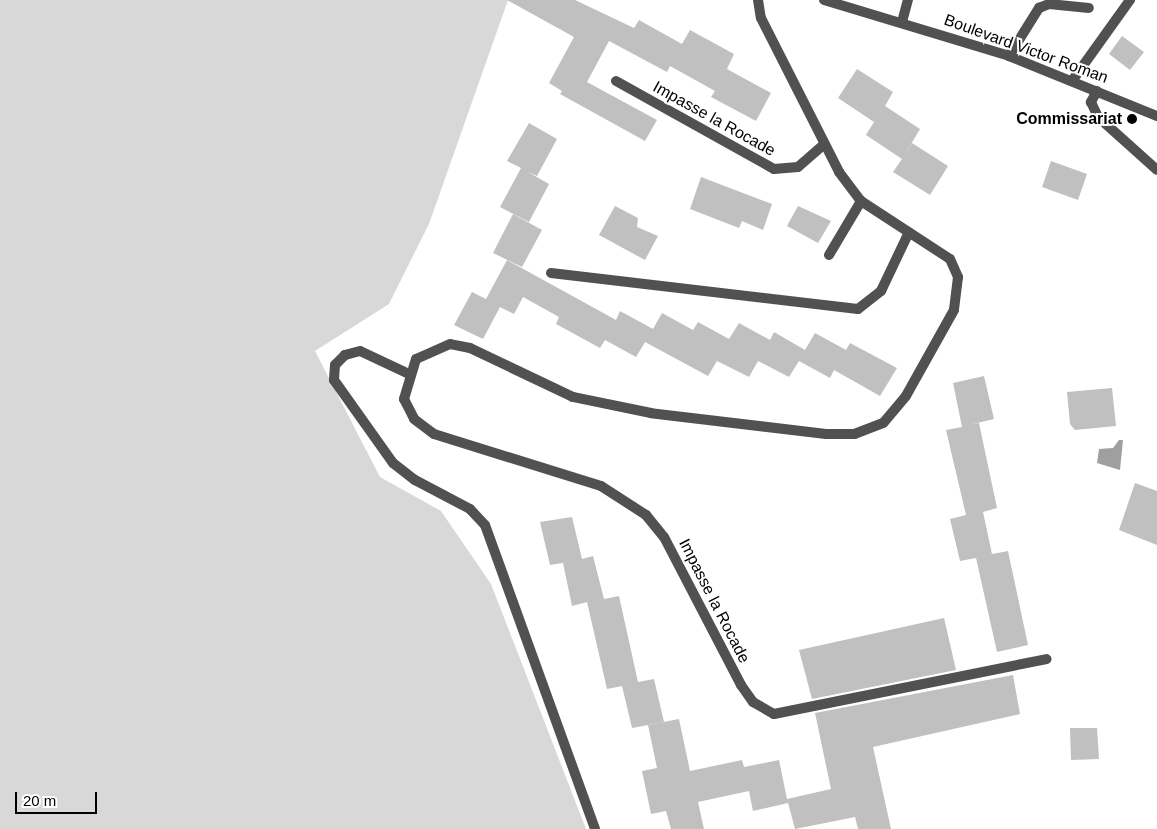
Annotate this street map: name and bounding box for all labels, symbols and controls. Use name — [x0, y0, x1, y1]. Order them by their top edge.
street label: Boulevard Victor Roman — [941, 10, 1111, 88]
street label: Impasse la Rocade — [649, 77, 779, 161]
place label: Commissariat — [1016, 109, 1122, 129]
marker: Commissariat — [1126, 113, 1138, 125]
street label: Impasse la Rocade — [674, 536, 754, 666]
scale bar — [18, 782, 100, 814]
text: 20 m — [23, 792, 56, 809]

